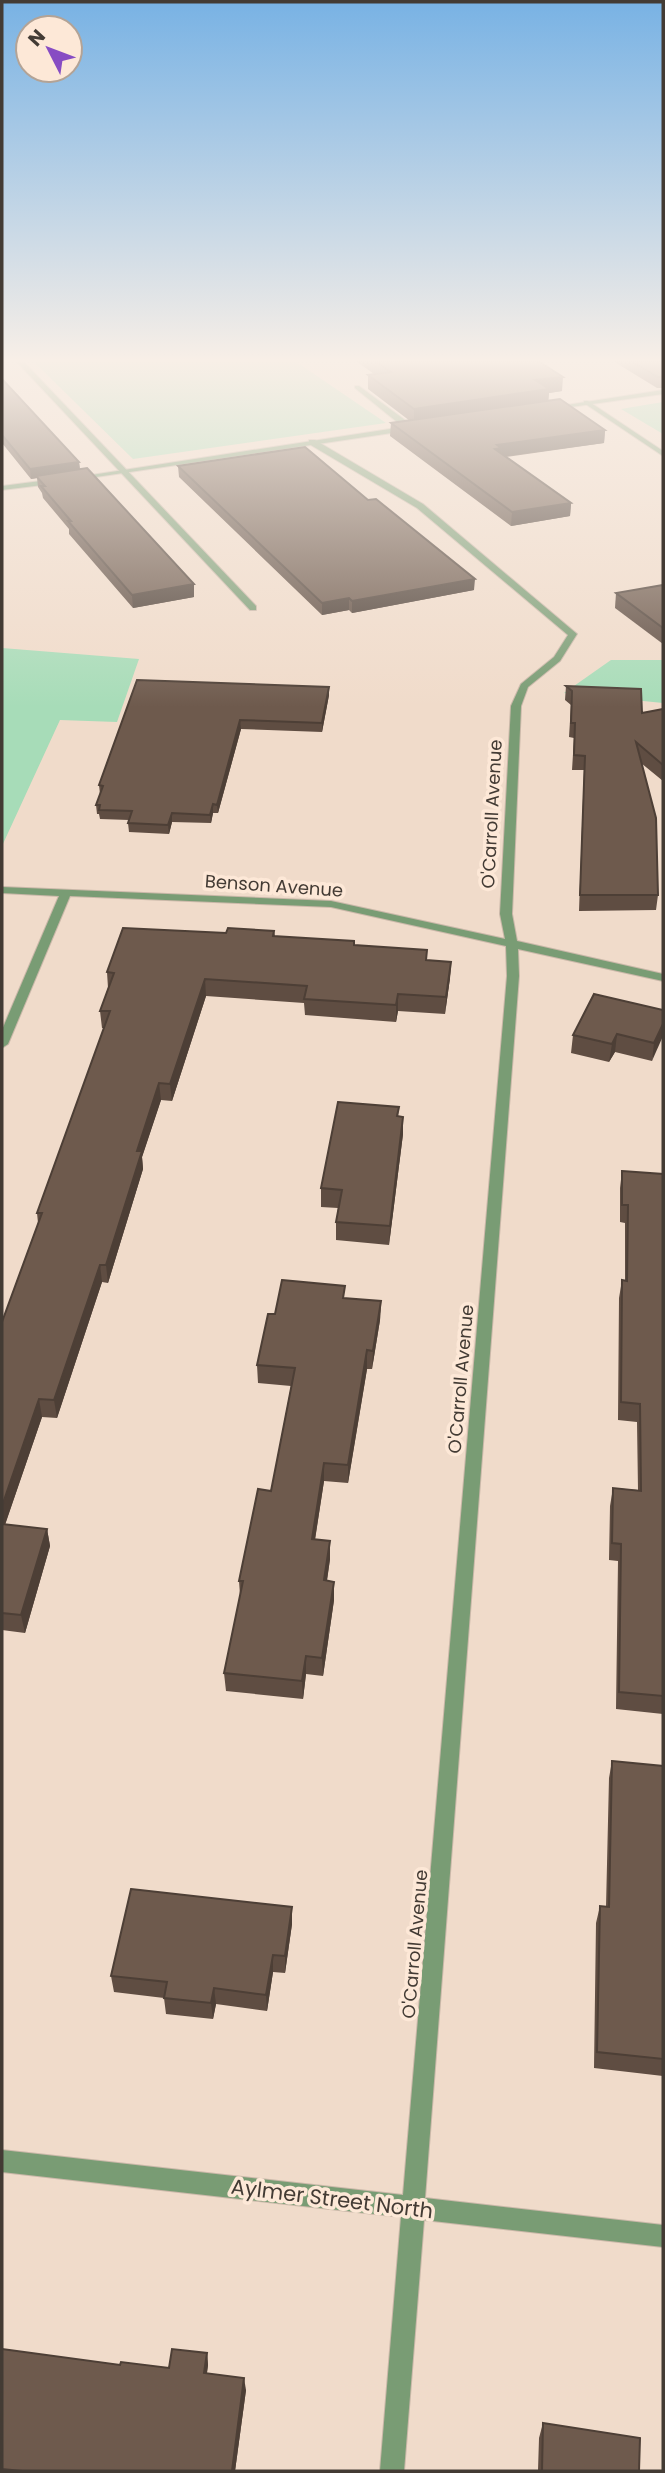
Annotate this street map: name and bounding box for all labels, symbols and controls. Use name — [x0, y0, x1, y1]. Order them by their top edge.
north arrow — [14, 14, 84, 84]
text: N — [22, 24, 52, 52]
street label: O'Carroll Avenue — [475, 739, 508, 889]
street label: Benson Avenue — [204, 868, 344, 903]
street label: O'Carroll Avenue — [442, 1304, 479, 1454]
street label: O'Carroll Avenue — [396, 1869, 433, 2019]
street label: Aylmer Street North — [229, 2172, 435, 2225]

